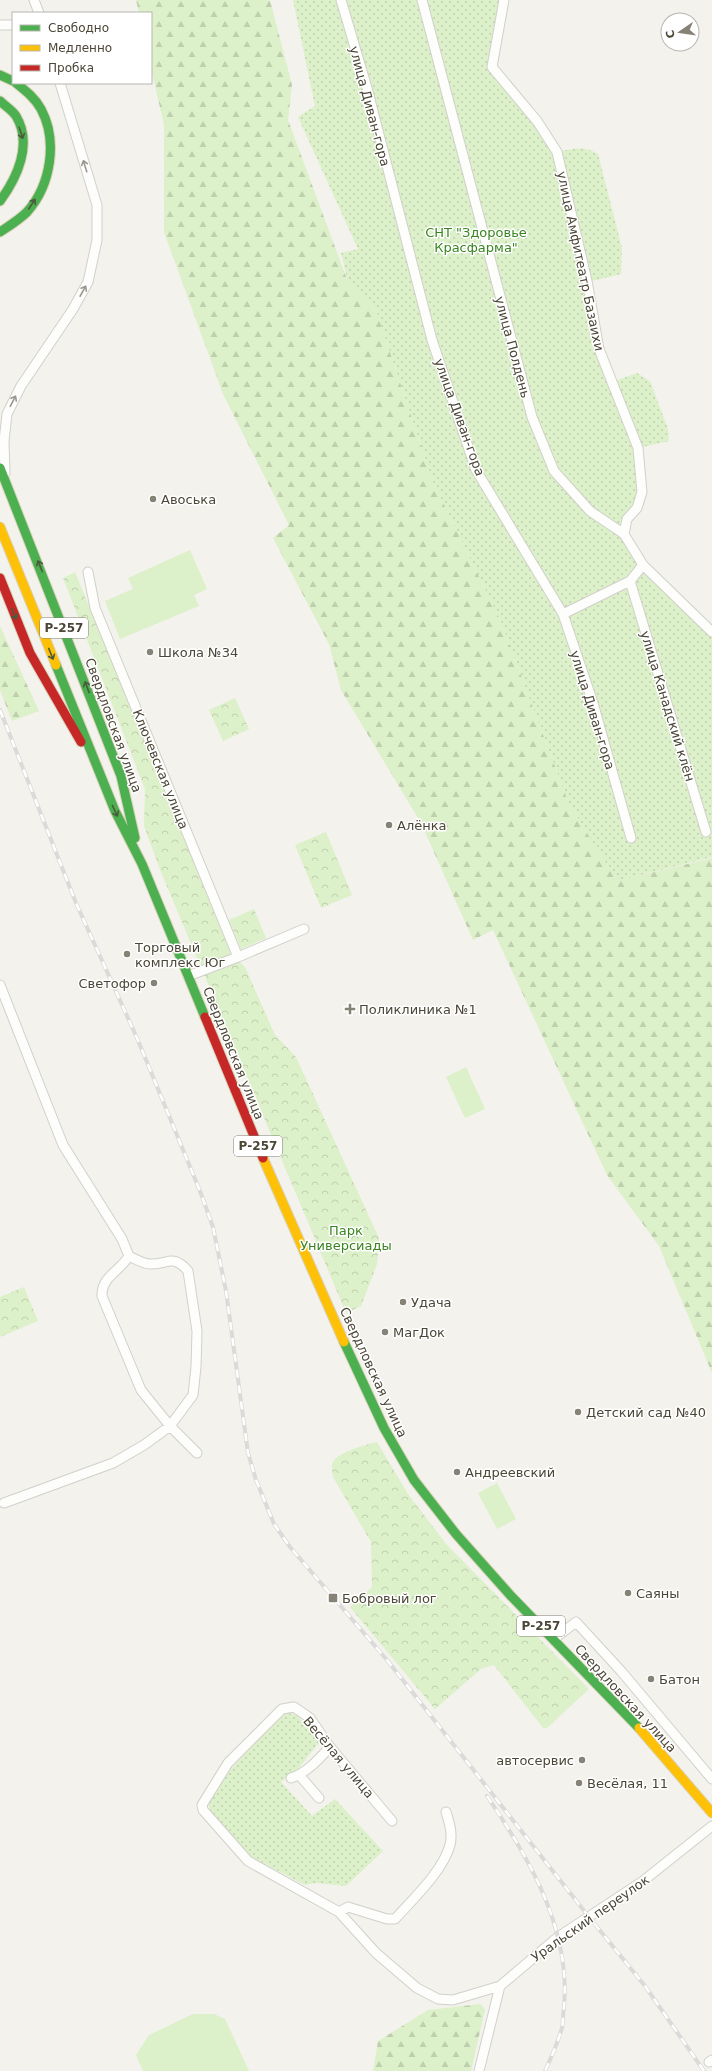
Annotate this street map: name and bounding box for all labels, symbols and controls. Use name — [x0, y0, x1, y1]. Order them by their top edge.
legend — [12, 12, 152, 84]
north arrow — [660, 12, 700, 52]
text: Свободно — [48, 21, 109, 35]
text: С — [664, 29, 678, 40]
text: Медленно — [48, 41, 112, 55]
street label: улица Диван-гора — [346, 44, 393, 168]
text: Пробка — [48, 61, 94, 75]
one-way arrow — [18, 126, 25, 139]
one-way arrow — [81, 159, 88, 172]
street label: улица Амфитеатр Базаихи — [554, 170, 607, 352]
one-way arrow — [28, 199, 36, 210]
park label: СНТ "Здоровье Красфарма" — [425, 225, 527, 255]
one-way arrow — [80, 286, 87, 298]
street label: улица Полдень — [492, 295, 533, 400]
street label: улица Диван-гора — [431, 356, 488, 478]
one-way arrow — [10, 395, 17, 407]
place label: Авоська — [161, 492, 216, 507]
marker: Авоська — [148, 494, 158, 504]
one-way arrow — [35, 561, 43, 573]
one-way arrow — [11, 608, 19, 620]
road number: Р-257 — [40, 618, 88, 638]
street label: улица Канадский клён — [637, 629, 698, 783]
place label: Школа №34 — [158, 645, 238, 660]
marker: Школа №34 — [145, 647, 155, 657]
one-way arrow — [48, 648, 56, 660]
street label: улица Диван-гора — [567, 649, 618, 772]
street label: Свердловская улица — [82, 656, 145, 794]
one-way arrow — [82, 682, 90, 694]
street label: Ключевская улица — [130, 707, 191, 831]
one-way arrow — [112, 805, 119, 817]
place label: Алёнка — [397, 818, 447, 833]
marker: Алёнка — [384, 820, 394, 830]
place label: Торговый комплекс Юг — [134, 940, 226, 970]
marker: Торговый комплекс Юг — [122, 949, 132, 959]
place label: Светофор — [78, 976, 146, 991]
marker: Светофор — [149, 978, 159, 988]
street label: Свердловская улица — [200, 985, 267, 1122]
place label: Поликлиника №1 — [359, 1002, 477, 1017]
marker: Поликлиника №1 — [344, 1003, 356, 1015]
road number: Р-257 — [234, 1136, 282, 1156]
park label: Парк Универсиады — [300, 1223, 392, 1253]
place label: Удача — [411, 1295, 452, 1310]
marker: Удача — [398, 1297, 408, 1307]
street label: Свердловская улица — [337, 1305, 410, 1440]
place label: МагДок — [393, 1325, 445, 1340]
marker: МагДок — [380, 1327, 390, 1337]
place label: Детский сад №40 — [586, 1405, 706, 1420]
marker: Детский сад №40 — [573, 1407, 583, 1417]
place label: Андреевский — [465, 1465, 555, 1480]
marker: Андреевский — [452, 1467, 462, 1477]
place label: Саяны — [636, 1586, 680, 1601]
marker: Саяны — [623, 1588, 633, 1598]
place label: Бобровый лог — [342, 1591, 437, 1606]
marker: Бобровый лог — [327, 1592, 339, 1604]
road number: Р-257 — [517, 1616, 565, 1636]
street label: Свердловская улица — [572, 1641, 680, 1755]
place label: Батон — [659, 1672, 700, 1687]
marker: Батон — [646, 1674, 656, 1684]
street label: Весёлая улица — [300, 1714, 377, 1801]
place label: автосервис — [496, 1753, 574, 1768]
marker: автосервис — [577, 1755, 587, 1765]
place label: Весёлая, 11 — [587, 1776, 668, 1791]
marker: Весёлая, 11 — [574, 1778, 584, 1788]
street label: Уральский переулок — [528, 1872, 652, 1965]

